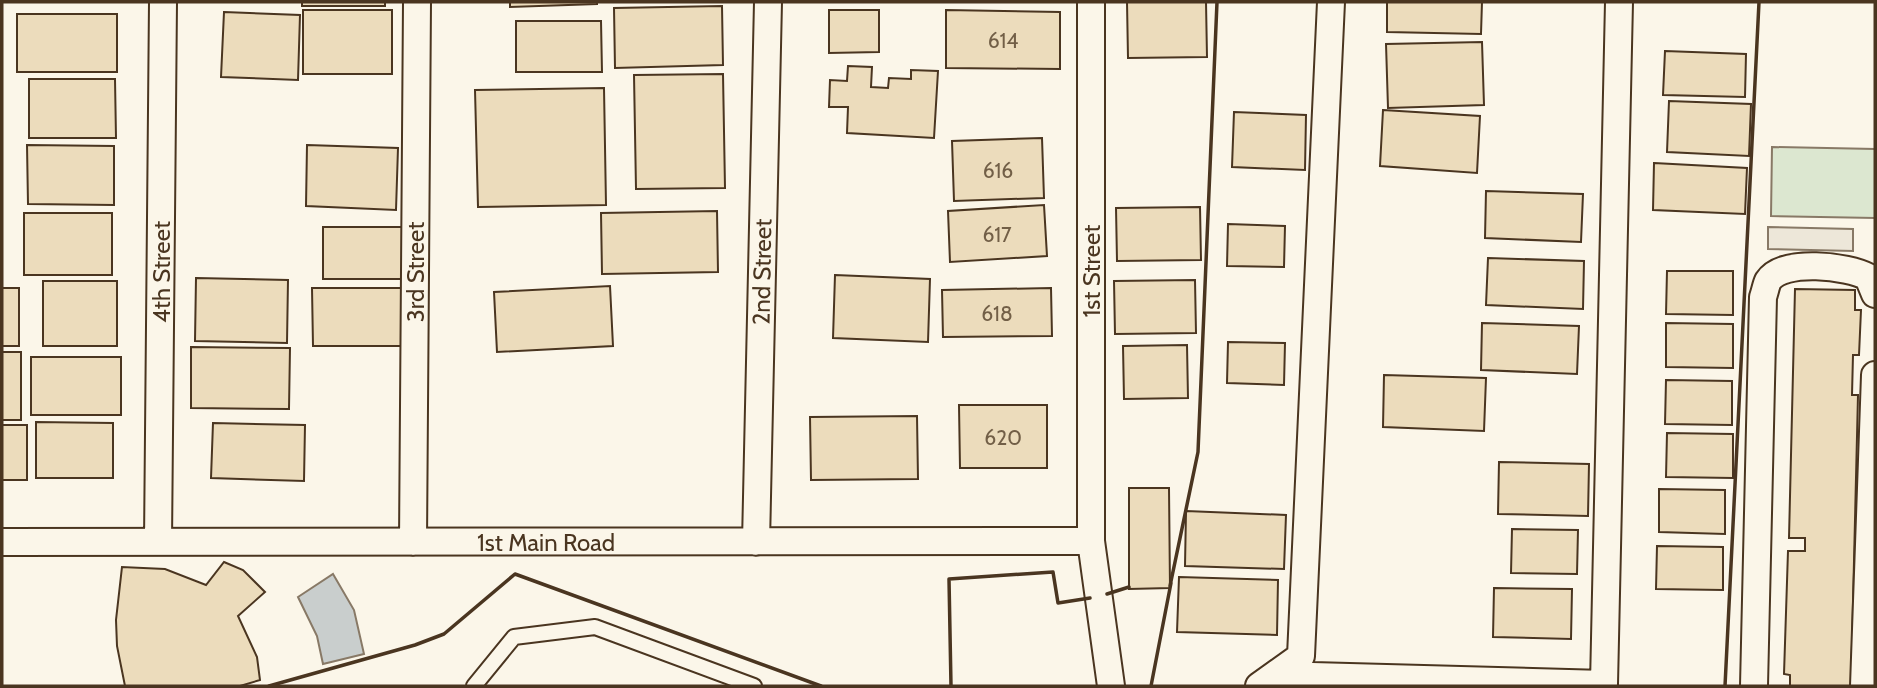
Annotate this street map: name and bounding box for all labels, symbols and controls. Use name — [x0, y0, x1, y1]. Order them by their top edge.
house number: 614 — [988, 28, 1018, 53]
house number: 616 — [983, 158, 1013, 183]
street label: 2nd Street — [747, 219, 777, 325]
street label: 4th Street — [147, 221, 176, 323]
street label: 3rd Street — [401, 222, 430, 322]
house number: 617 — [982, 222, 1012, 247]
street label: 1st Street — [1077, 225, 1106, 317]
house number: 618 — [981, 301, 1013, 326]
house number: 620 — [984, 425, 1022, 450]
street label: 1st Main Road — [477, 528, 615, 557]

